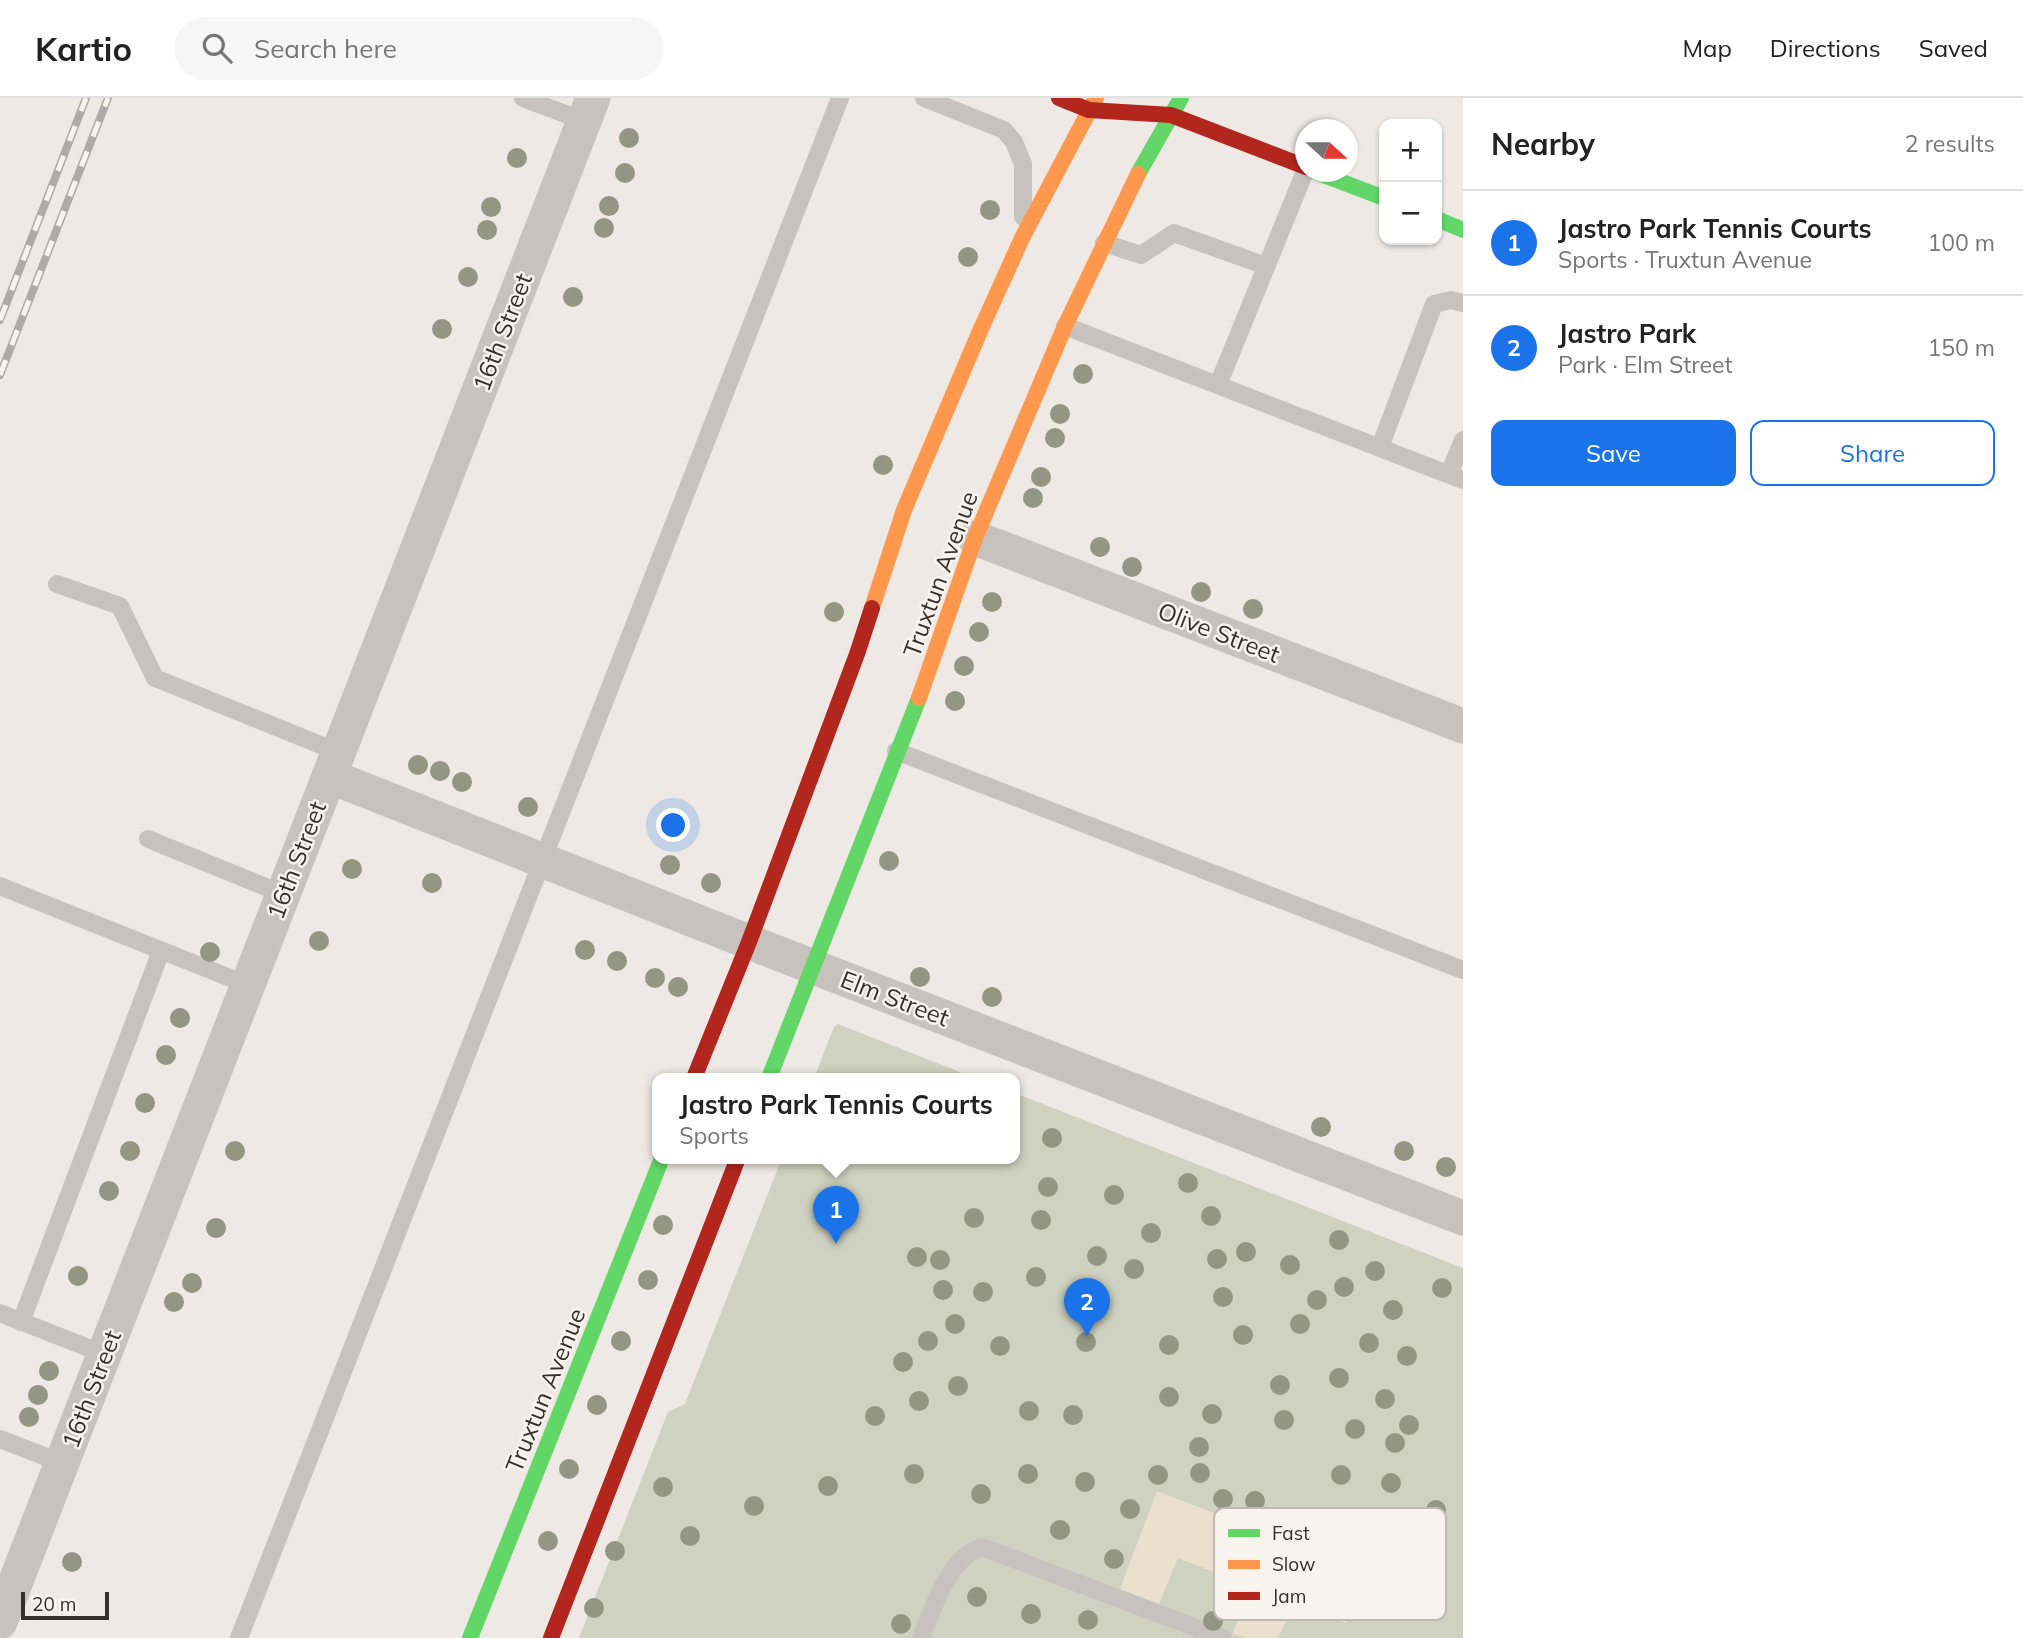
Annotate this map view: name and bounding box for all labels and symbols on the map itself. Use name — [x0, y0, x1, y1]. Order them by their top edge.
north arrow — [1295, 119, 1358, 182]
street label: 16th Street — [466, 269, 538, 395]
street label: Truxtun Avenue — [896, 487, 984, 661]
street label: Olive Street — [1154, 595, 1284, 669]
street label: 16th Street — [260, 797, 332, 923]
your location — [656, 808, 690, 842]
street label: Elm Street — [837, 964, 953, 1032]
pin: 1 — [813, 1186, 859, 1244]
pin: 2 — [1064, 1278, 1110, 1336]
street label: Truxtun Avenue — [498, 1304, 592, 1476]
street label: 16th Street — [55, 1326, 127, 1452]
legend — [1214, 1508, 1446, 1620]
text: Fast — [1272, 1521, 1310, 1545]
text: Slow — [1272, 1552, 1316, 1576]
text: Jam — [1272, 1584, 1306, 1608]
scale bar — [21, 1589, 108, 1621]

